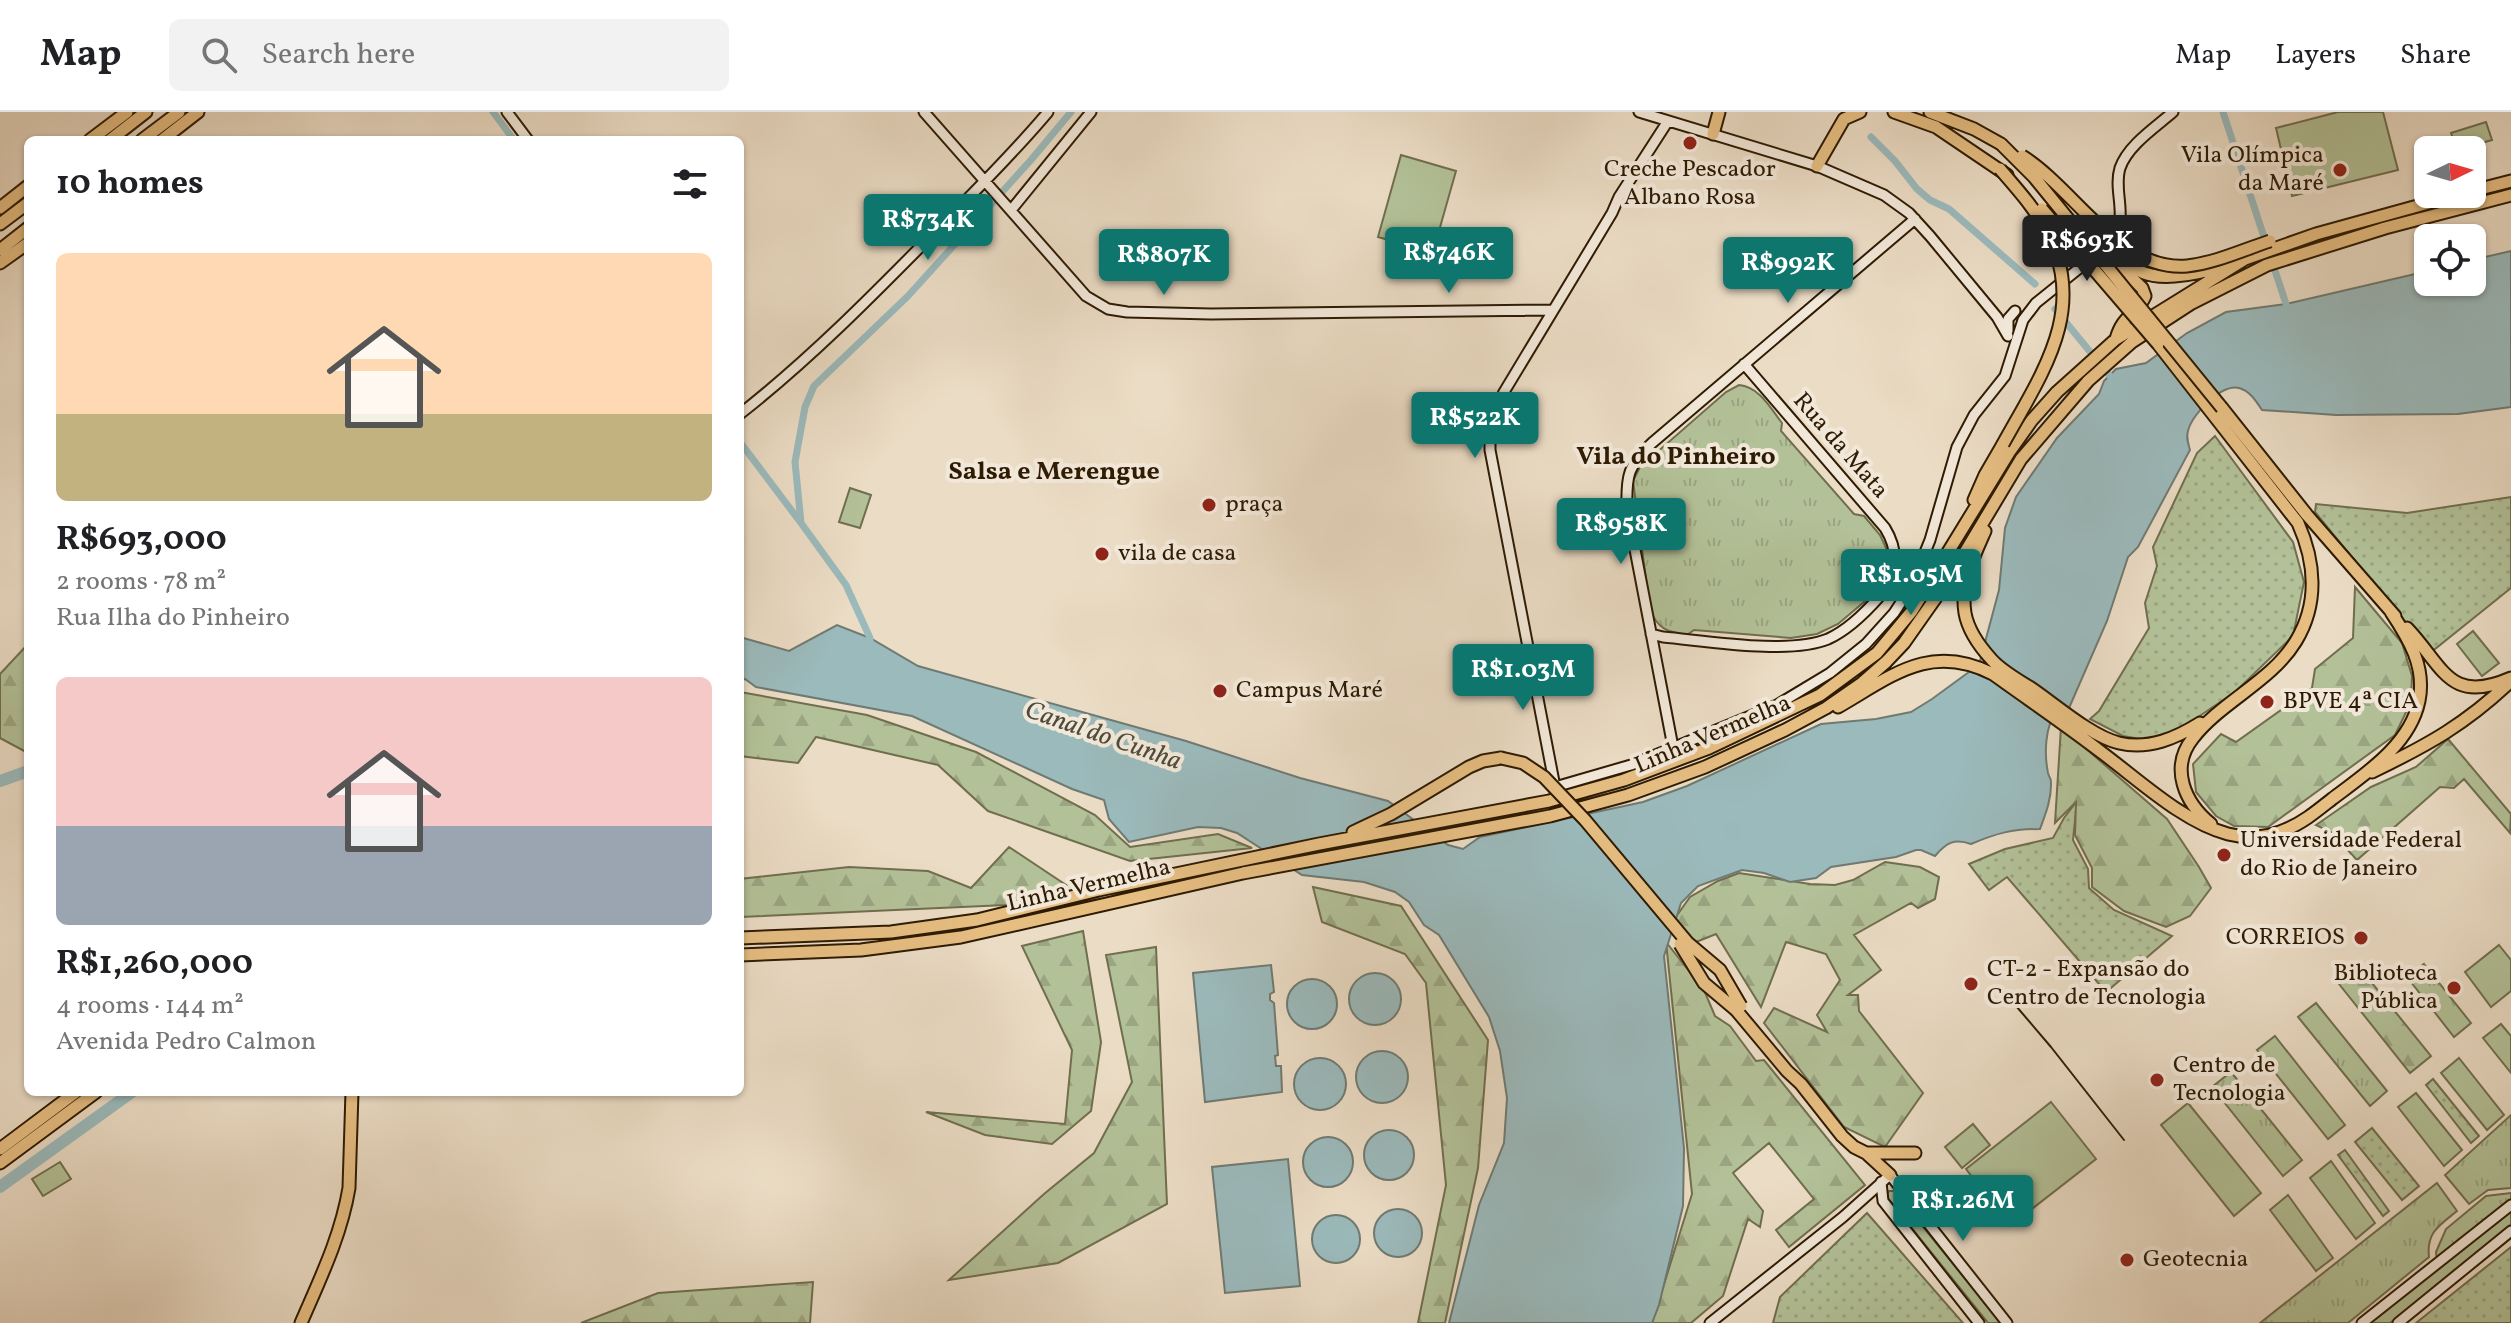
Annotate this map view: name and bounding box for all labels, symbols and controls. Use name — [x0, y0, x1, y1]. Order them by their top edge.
search box — [169, 19, 729, 91]
text: Map — [40, 29, 121, 82]
icon: search — [197, 33, 241, 77]
text: Search here — [261, 34, 415, 76]
text: Map — [2175, 36, 2231, 75]
text: Layers — [2275, 36, 2356, 75]
text: Share — [2400, 36, 2471, 75]
marker: Creche Pescador Albano Rosa — [1681, 134, 1699, 152]
north arrow — [2414, 136, 2486, 208]
map controls — [2414, 136, 2486, 296]
place label: Vila Olímpica da Maré — [2181, 139, 2324, 201]
place label: Creche Pescador Albano Rosa — [1604, 153, 1776, 215]
text: 10 homes — [56, 161, 204, 208]
marker: Vila Olímpica da Maré — [2331, 161, 2349, 179]
icon: filters — [668, 162, 712, 206]
pin: R$734K — [863, 194, 993, 262]
text: R$734K — [882, 202, 974, 238]
pin: R$693K — [2022, 215, 2152, 283]
text: R$693K — [2040, 223, 2134, 259]
button: locate — [2414, 224, 2486, 296]
pin: R$746K — [1384, 227, 1514, 295]
pin: R$807K — [1099, 229, 1229, 297]
text: R$746K — [1403, 235, 1495, 271]
text: R$807K — [1117, 237, 1211, 273]
pin: R$992K — [1723, 237, 1853, 305]
text: R$992K — [1741, 245, 1835, 281]
icon: home — [312, 305, 456, 449]
street label: Rua da Mata — [1784, 385, 1896, 507]
pin: R$522K — [1410, 392, 1540, 460]
text: R$522K — [1429, 400, 1521, 436]
district label: Vila do Pinheiro — [1576, 439, 1776, 475]
district label: Salsa e Merengue — [948, 454, 1160, 490]
place label: praça — [1225, 488, 1283, 522]
marker: praça — [1200, 496, 1218, 514]
pin: R$958K — [1556, 498, 1686, 566]
text: R$958K — [1575, 506, 1667, 542]
text: R$693,000 — [56, 517, 227, 564]
place label: vila de casa — [1118, 537, 1236, 571]
marker: vila de casa — [1093, 545, 1111, 563]
pin: R$1.05M — [1837, 549, 1985, 617]
text: R$1.05M — [1859, 557, 1963, 593]
text: 2 rooms · 78 m² — [56, 564, 226, 600]
text: Rua Ilha do Pinheiro — [56, 600, 290, 636]
pin: R$1.03M — [1449, 644, 1597, 712]
text: R$1.03M — [1471, 652, 1575, 688]
place label: Campus Maré — [1236, 674, 1383, 708]
marker: Campus Maré — [1211, 682, 1229, 700]
place label: BPVE 4ª CIA — [2283, 685, 2418, 719]
street label: Linha Vermelha — [1629, 687, 1797, 783]
water label: Canal do Cunha — [1020, 692, 1186, 780]
marker: BPVE 4ª CIA — [2258, 693, 2276, 711]
icon: home — [312, 729, 456, 873]
place label: Universidade Federal do Rio de Janeiro — [2240, 824, 2462, 886]
marker: Universidade Federal do Rio de Janeiro — [2215, 846, 2233, 864]
street label: Linha Vermelha — [1004, 851, 1174, 921]
place label: CORREIOS — [2226, 921, 2345, 955]
marker: CORREIOS — [2352, 929, 2370, 947]
text: R$1,260,000 — [56, 941, 253, 988]
place label: CT-2 - Expansão do Centro de Tecnologia — [1987, 953, 2206, 1015]
place label: Biblioteca Pública — [2334, 957, 2438, 1019]
marker: CT-2 - Expansão do Centro de Tecnologia — [1962, 975, 1980, 993]
marker: Biblioteca Pública — [2445, 979, 2463, 997]
text: 4 rooms · 144 m² — [56, 988, 244, 1024]
text: Avenida Pedro Calmon — [56, 1024, 316, 1060]
place label: Centro de Tecnologia — [2173, 1049, 2286, 1111]
marker: Centro de Tecnologia — [2148, 1071, 2166, 1089]
pin: R$1.26M — [1889, 1175, 2037, 1243]
text: R$1.26M — [1911, 1183, 2015, 1219]
place label: Geotecnia — [2143, 1243, 2248, 1277]
marker: Geotecnia — [2118, 1251, 2136, 1269]

